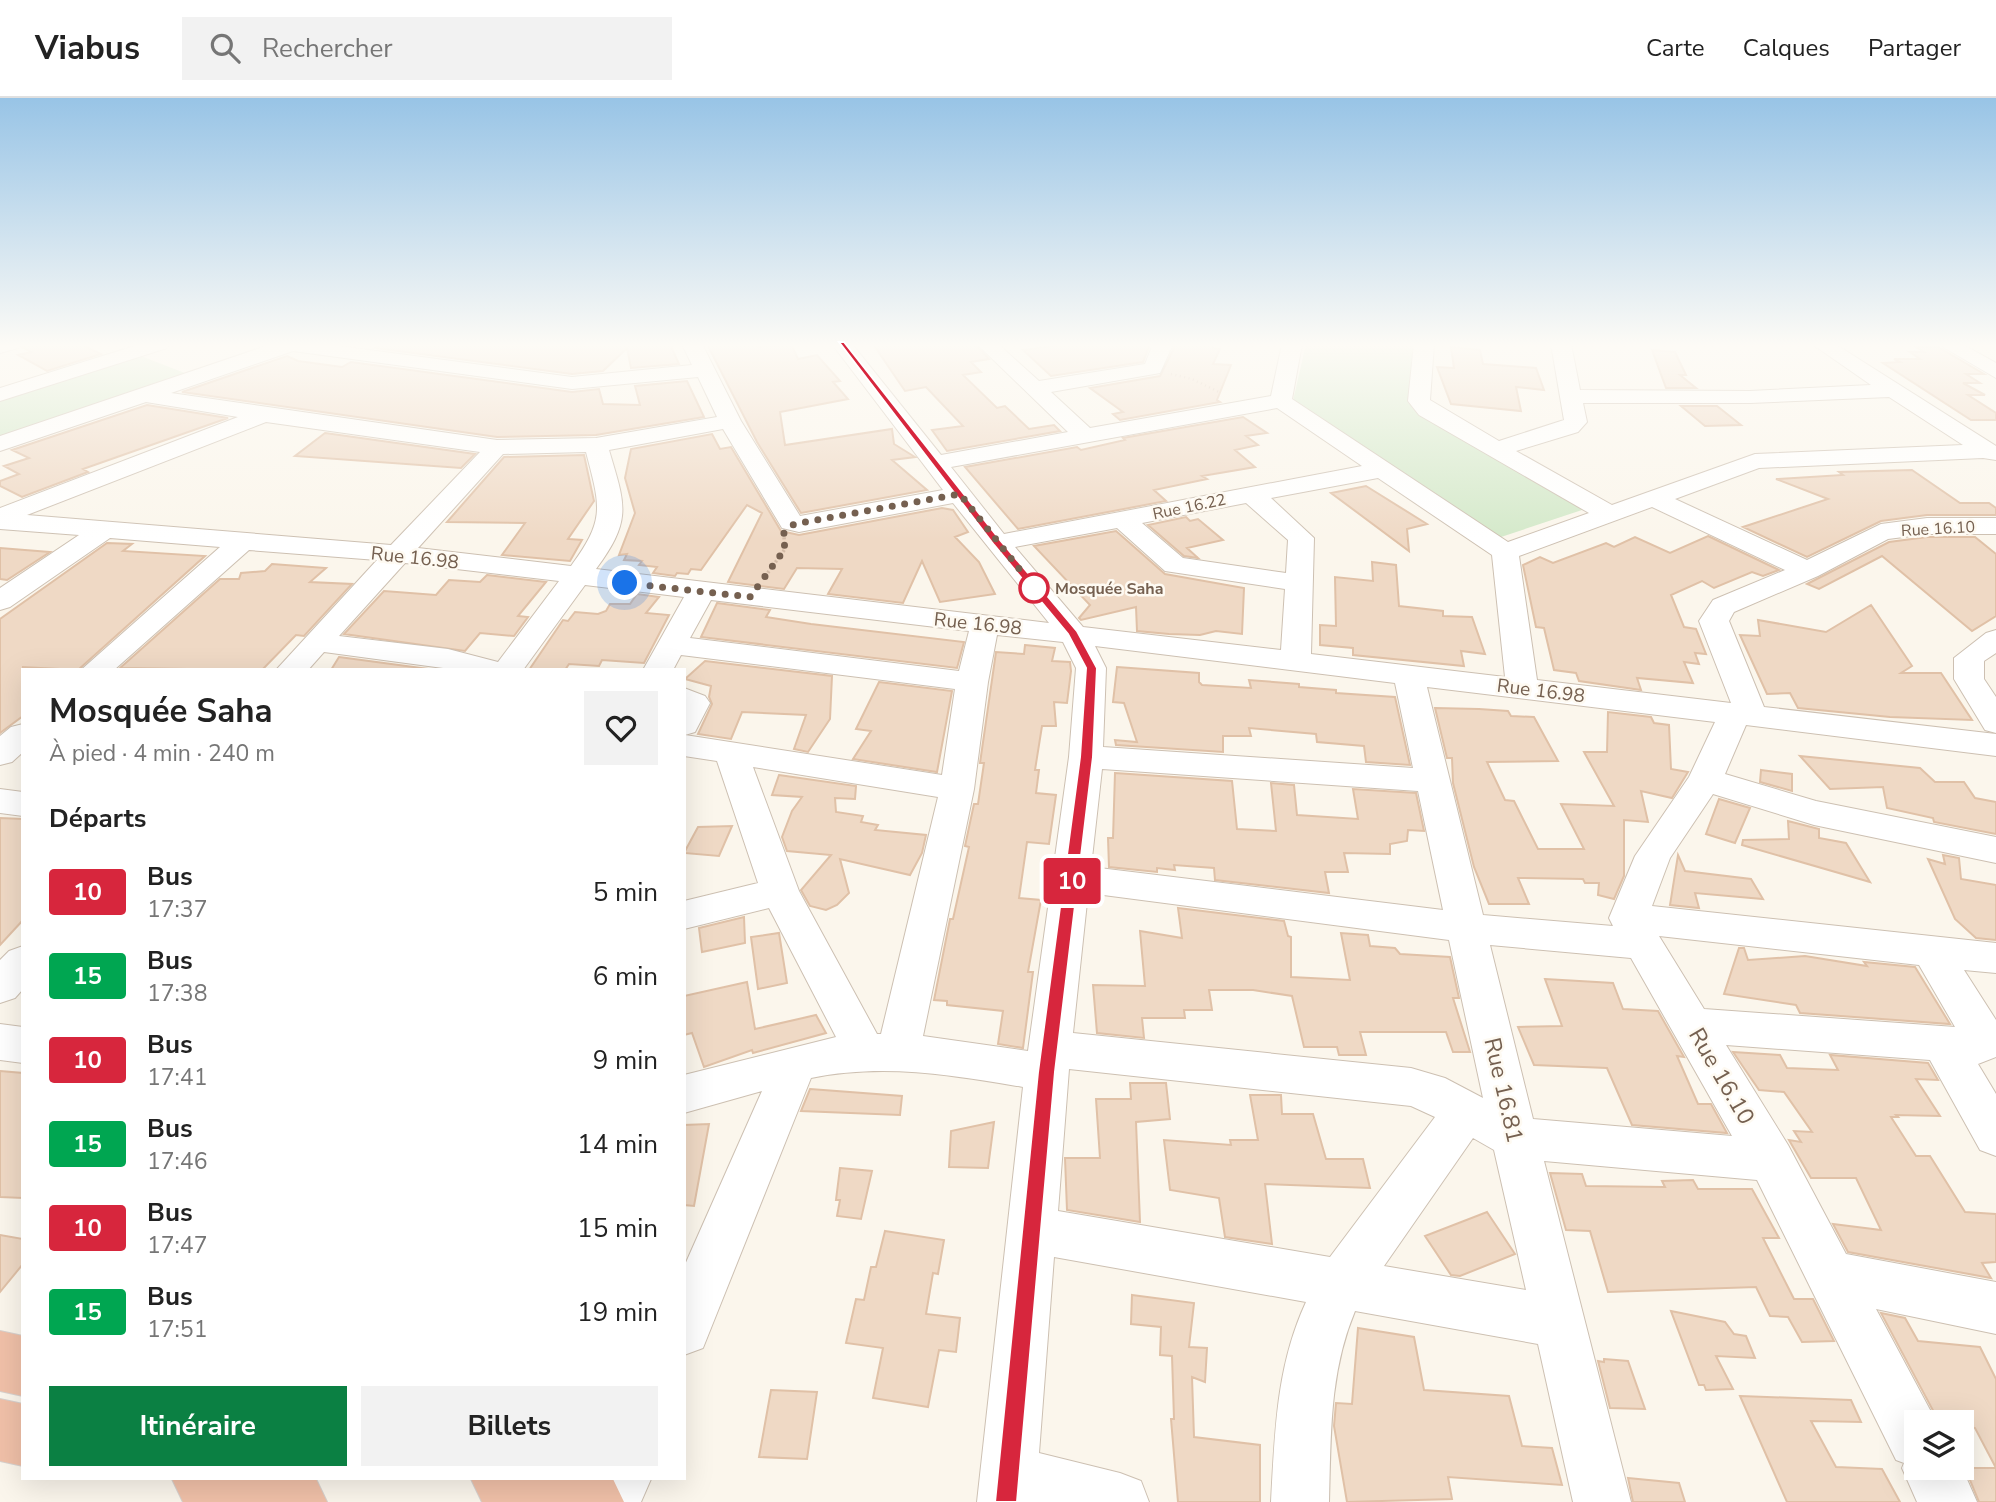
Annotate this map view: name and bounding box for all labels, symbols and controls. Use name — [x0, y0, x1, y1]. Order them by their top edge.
search box — [182, 17, 672, 80]
text: Viabus — [35, 26, 140, 71]
icon: search — [206, 29, 244, 67]
text: Rechercher — [262, 31, 393, 66]
text: Carte — [1646, 32, 1705, 64]
text: Calques — [1743, 32, 1830, 64]
text: Partager — [1868, 32, 1961, 64]
street label: Rue 16.22 — [1151, 488, 1228, 525]
street label: Rue 16.10 — [1900, 516, 1976, 542]
street label: Rue 16.98 — [370, 540, 460, 576]
your location — [607, 565, 642, 600]
marker: Mosquée Saha — [1019, 573, 1049, 603]
place label: Mosquée Saha — [1055, 578, 1163, 600]
street label: Rue 16.98 — [933, 606, 1023, 642]
street label: Rue 16.98 — [1495, 673, 1586, 709]
text: Mosquée Saha — [49, 689, 273, 734]
button: heart — [584, 691, 658, 765]
text: À pied · 4 min · 240 m — [49, 738, 275, 769]
text: Départs — [49, 801, 146, 836]
line badge: 10 — [1040, 858, 1104, 904]
text: Bus — [147, 859, 193, 894]
text: 10 — [1058, 865, 1086, 897]
text: 5 min — [593, 875, 658, 910]
text: 10 — [73, 876, 102, 908]
text: 17:37 — [147, 894, 207, 925]
text: Bus — [147, 943, 193, 978]
text: 6 min — [593, 959, 658, 994]
text: 15 — [73, 960, 102, 992]
text: 17:38 — [147, 978, 207, 1009]
street label: Rue 16.10 — [1681, 1022, 1762, 1130]
text: Bus — [147, 1027, 193, 1062]
street label: Rue 16.81 — [1476, 1035, 1531, 1146]
text: 9 min — [593, 1043, 658, 1078]
text: 10 — [73, 1044, 102, 1076]
text: 17:41 — [147, 1062, 207, 1093]
text: Bus — [147, 1111, 193, 1146]
text: 14 min — [577, 1127, 658, 1162]
text: 15 — [73, 1128, 102, 1160]
text: 17:46 — [147, 1146, 207, 1177]
text: Bus — [147, 1195, 193, 1230]
text: 15 min — [577, 1211, 658, 1246]
text: 10 — [73, 1212, 102, 1244]
text: 17:47 — [147, 1230, 207, 1261]
text: Bus — [147, 1279, 193, 1314]
text: 19 min — [577, 1295, 658, 1330]
text: 15 — [73, 1296, 102, 1328]
text: 17:51 — [147, 1314, 207, 1345]
button: Itinéraire — [49, 1386, 347, 1466]
button: Billets — [361, 1386, 658, 1466]
map controls — [1904, 1410, 1974, 1480]
button: layers — [1904, 1410, 1974, 1480]

